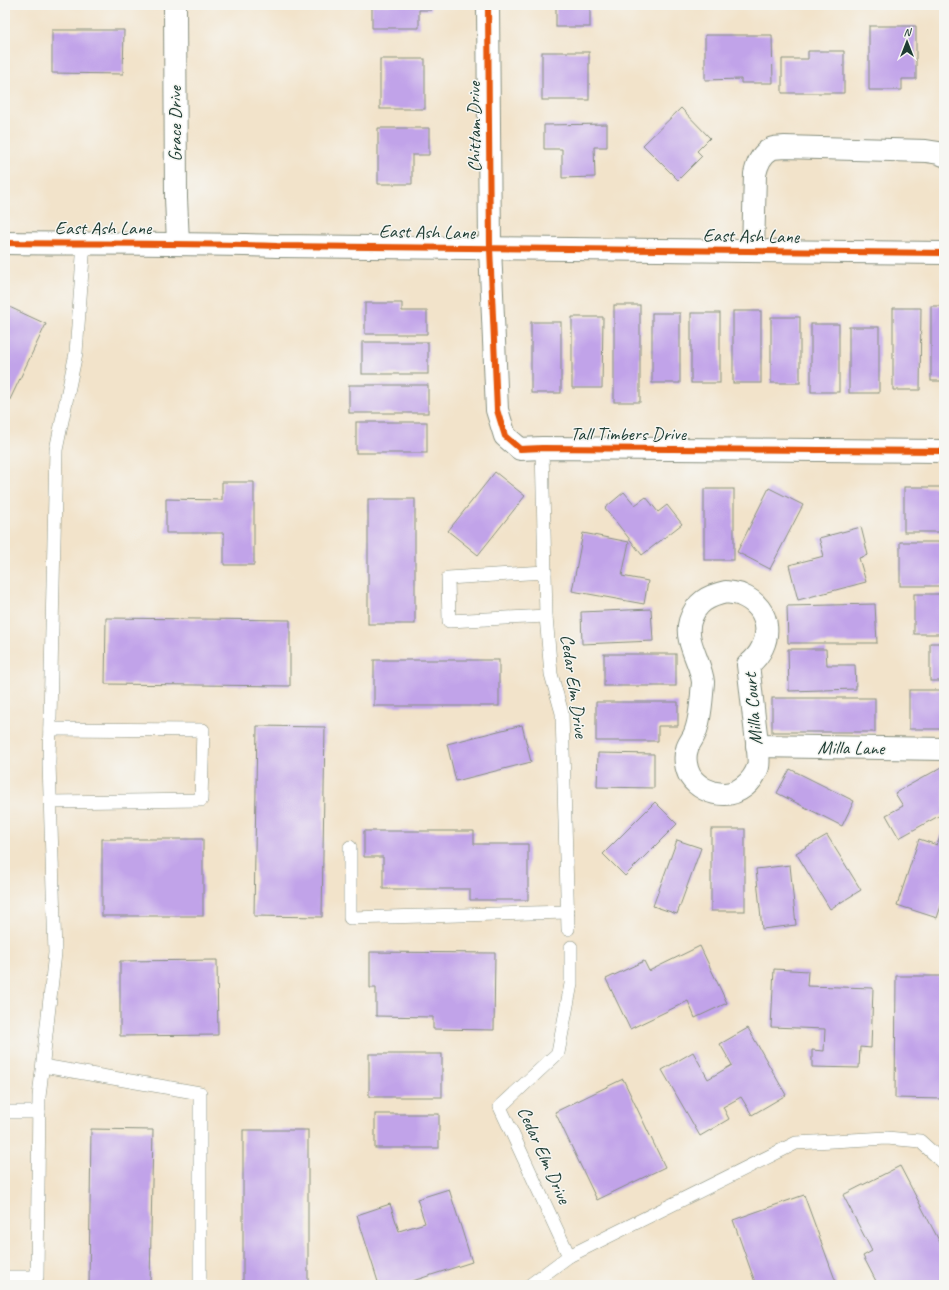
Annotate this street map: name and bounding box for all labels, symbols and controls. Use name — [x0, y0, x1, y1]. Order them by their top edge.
north arrow — [887, 22, 927, 62]
text: N — [904, 25, 913, 39]
street label: Chittam Drive — [462, 80, 486, 172]
street label: Grace Drive — [163, 84, 187, 162]
street label: East Ash Lane — [55, 216, 153, 240]
street label: East Ash Lane — [379, 219, 477, 245]
street label: East Ash Lane — [703, 223, 801, 249]
street label: Tall Timbers Drive — [570, 422, 688, 446]
street label: Cedar Elm Drive — [555, 633, 593, 741]
street label: Milla Court — [738, 670, 768, 746]
street label: Milla Lane — [817, 735, 886, 761]
street label: Cedar Elm Drive — [512, 1103, 577, 1209]

